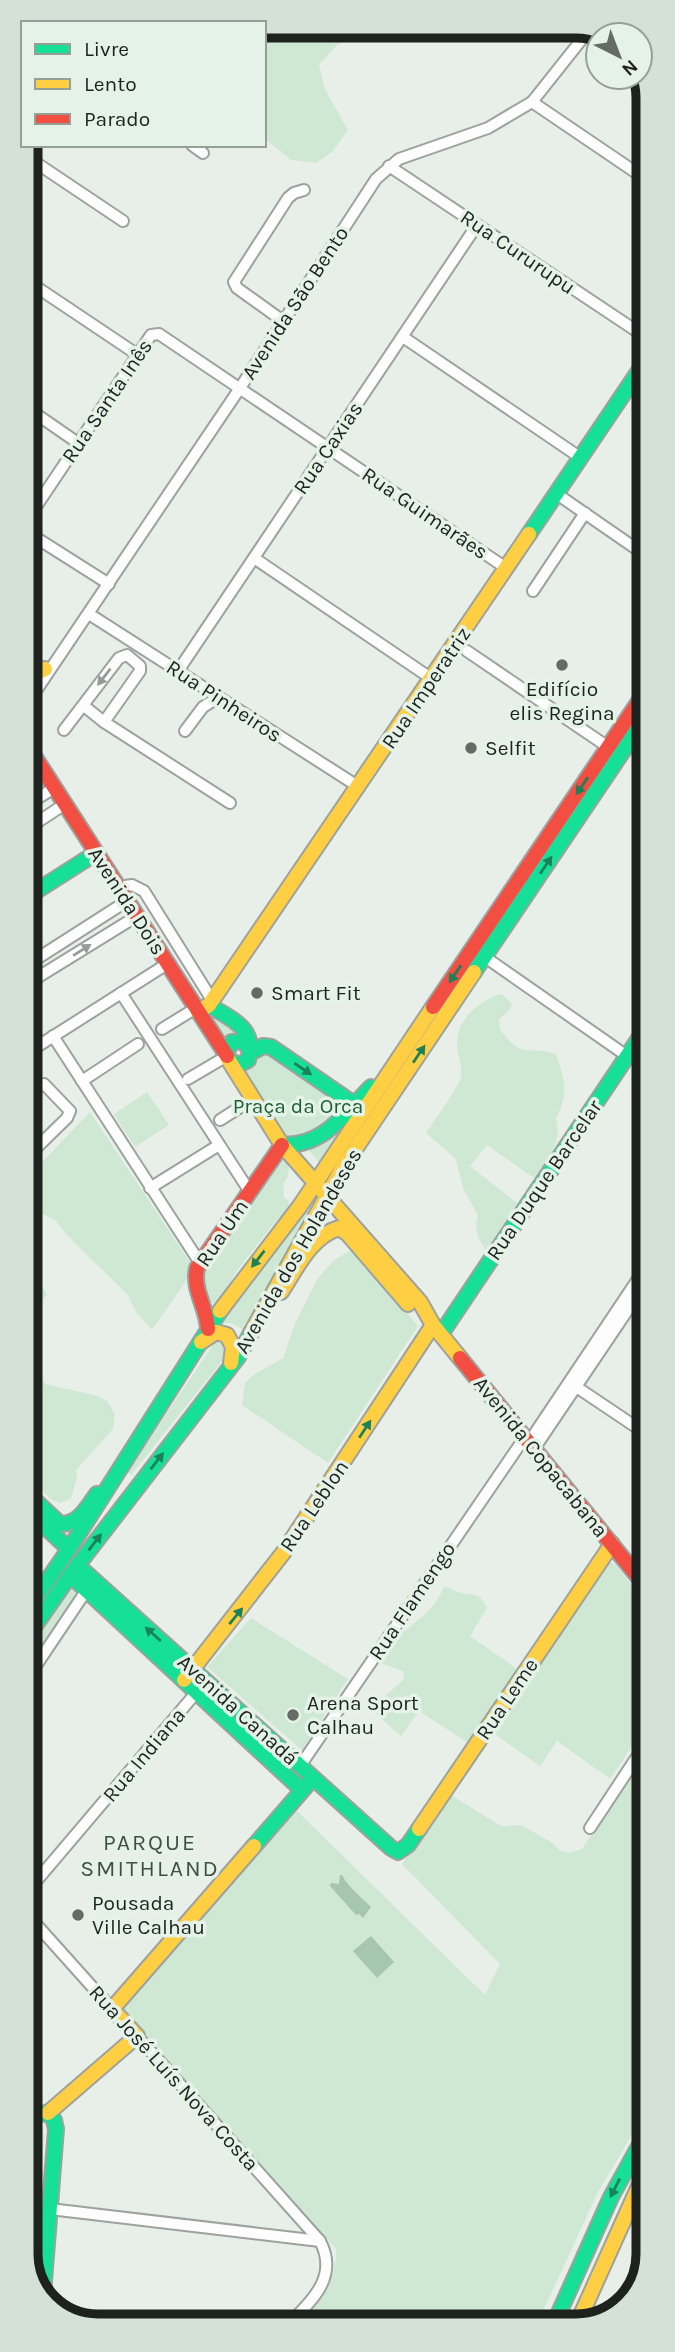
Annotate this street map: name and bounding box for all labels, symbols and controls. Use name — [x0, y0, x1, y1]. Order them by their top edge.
legend — [21, 21, 266, 147]
north arrow — [584, 21, 654, 91]
text: Livre — [84, 37, 129, 61]
text: N — [617, 55, 642, 81]
text: Lento — [84, 72, 137, 96]
text: Parado — [84, 107, 150, 131]
street label: Rua Cururupu — [456, 205, 580, 299]
street label: Avenida São Bento — [237, 222, 353, 384]
street label: Rua Santa Inês — [57, 335, 157, 467]
street label: Rua Caxias — [288, 397, 368, 499]
street label: Rua Guimarães — [357, 462, 493, 564]
street label: Rua Imperatriz — [376, 623, 476, 753]
street label: Rua Pinheiros — [162, 655, 286, 747]
marker: Edifício elis Regina — [554, 657, 570, 673]
one-way arrow — [97, 667, 112, 685]
place label: Edifício elis Regina — [510, 677, 614, 725]
place label: Selfit — [485, 736, 536, 760]
marker: Selfit — [463, 740, 479, 756]
one-way arrow — [576, 776, 589, 795]
street label: Avenida Dois — [83, 843, 171, 959]
one-way arrow — [539, 856, 552, 875]
one-way arrow — [73, 943, 92, 956]
one-way arrow — [448, 965, 462, 983]
place label: Smart Fit — [271, 981, 361, 1005]
marker: Smart Fit — [249, 985, 265, 1001]
one-way arrow — [413, 1044, 426, 1064]
one-way arrow — [294, 1062, 312, 1076]
park label: Praça da Orca — [233, 1094, 363, 1118]
street label: Rua Duque Barcelar — [481, 1095, 607, 1265]
street label: Avenida dos Holandeses — [229, 1144, 367, 1358]
street label: Rua Um — [191, 1195, 253, 1271]
one-way arrow — [250, 1250, 265, 1268]
street label: Avenida Copacabana — [469, 1372, 613, 1542]
one-way arrow — [358, 1420, 372, 1438]
one-way arrow — [150, 1453, 165, 1471]
street label: Rua Leblon — [275, 1456, 353, 1556]
one-way arrow — [88, 1533, 103, 1551]
street label: Rua Flamengo — [364, 1537, 460, 1665]
one-way arrow — [228, 1608, 243, 1626]
one-way arrow — [145, 1626, 162, 1642]
street label: Avenida Canadá — [173, 1650, 303, 1770]
street label: Rua Leme — [471, 1654, 543, 1744]
place label: Arena Sport Calhau — [307, 1691, 419, 1739]
street label: Rua Indiana — [98, 1703, 190, 1807]
marker: Arena Sport Calhau — [285, 1707, 301, 1723]
district label: PARQUE SMITHLAND — [80, 1829, 220, 1882]
place label: Pousada Ville Calhau — [92, 1891, 205, 1939]
marker: Pousada Ville Calhau — [70, 1907, 86, 1923]
street label: Rua José Luís Nova Costa — [84, 1980, 264, 2176]
one-way arrow — [610, 2178, 621, 2198]

